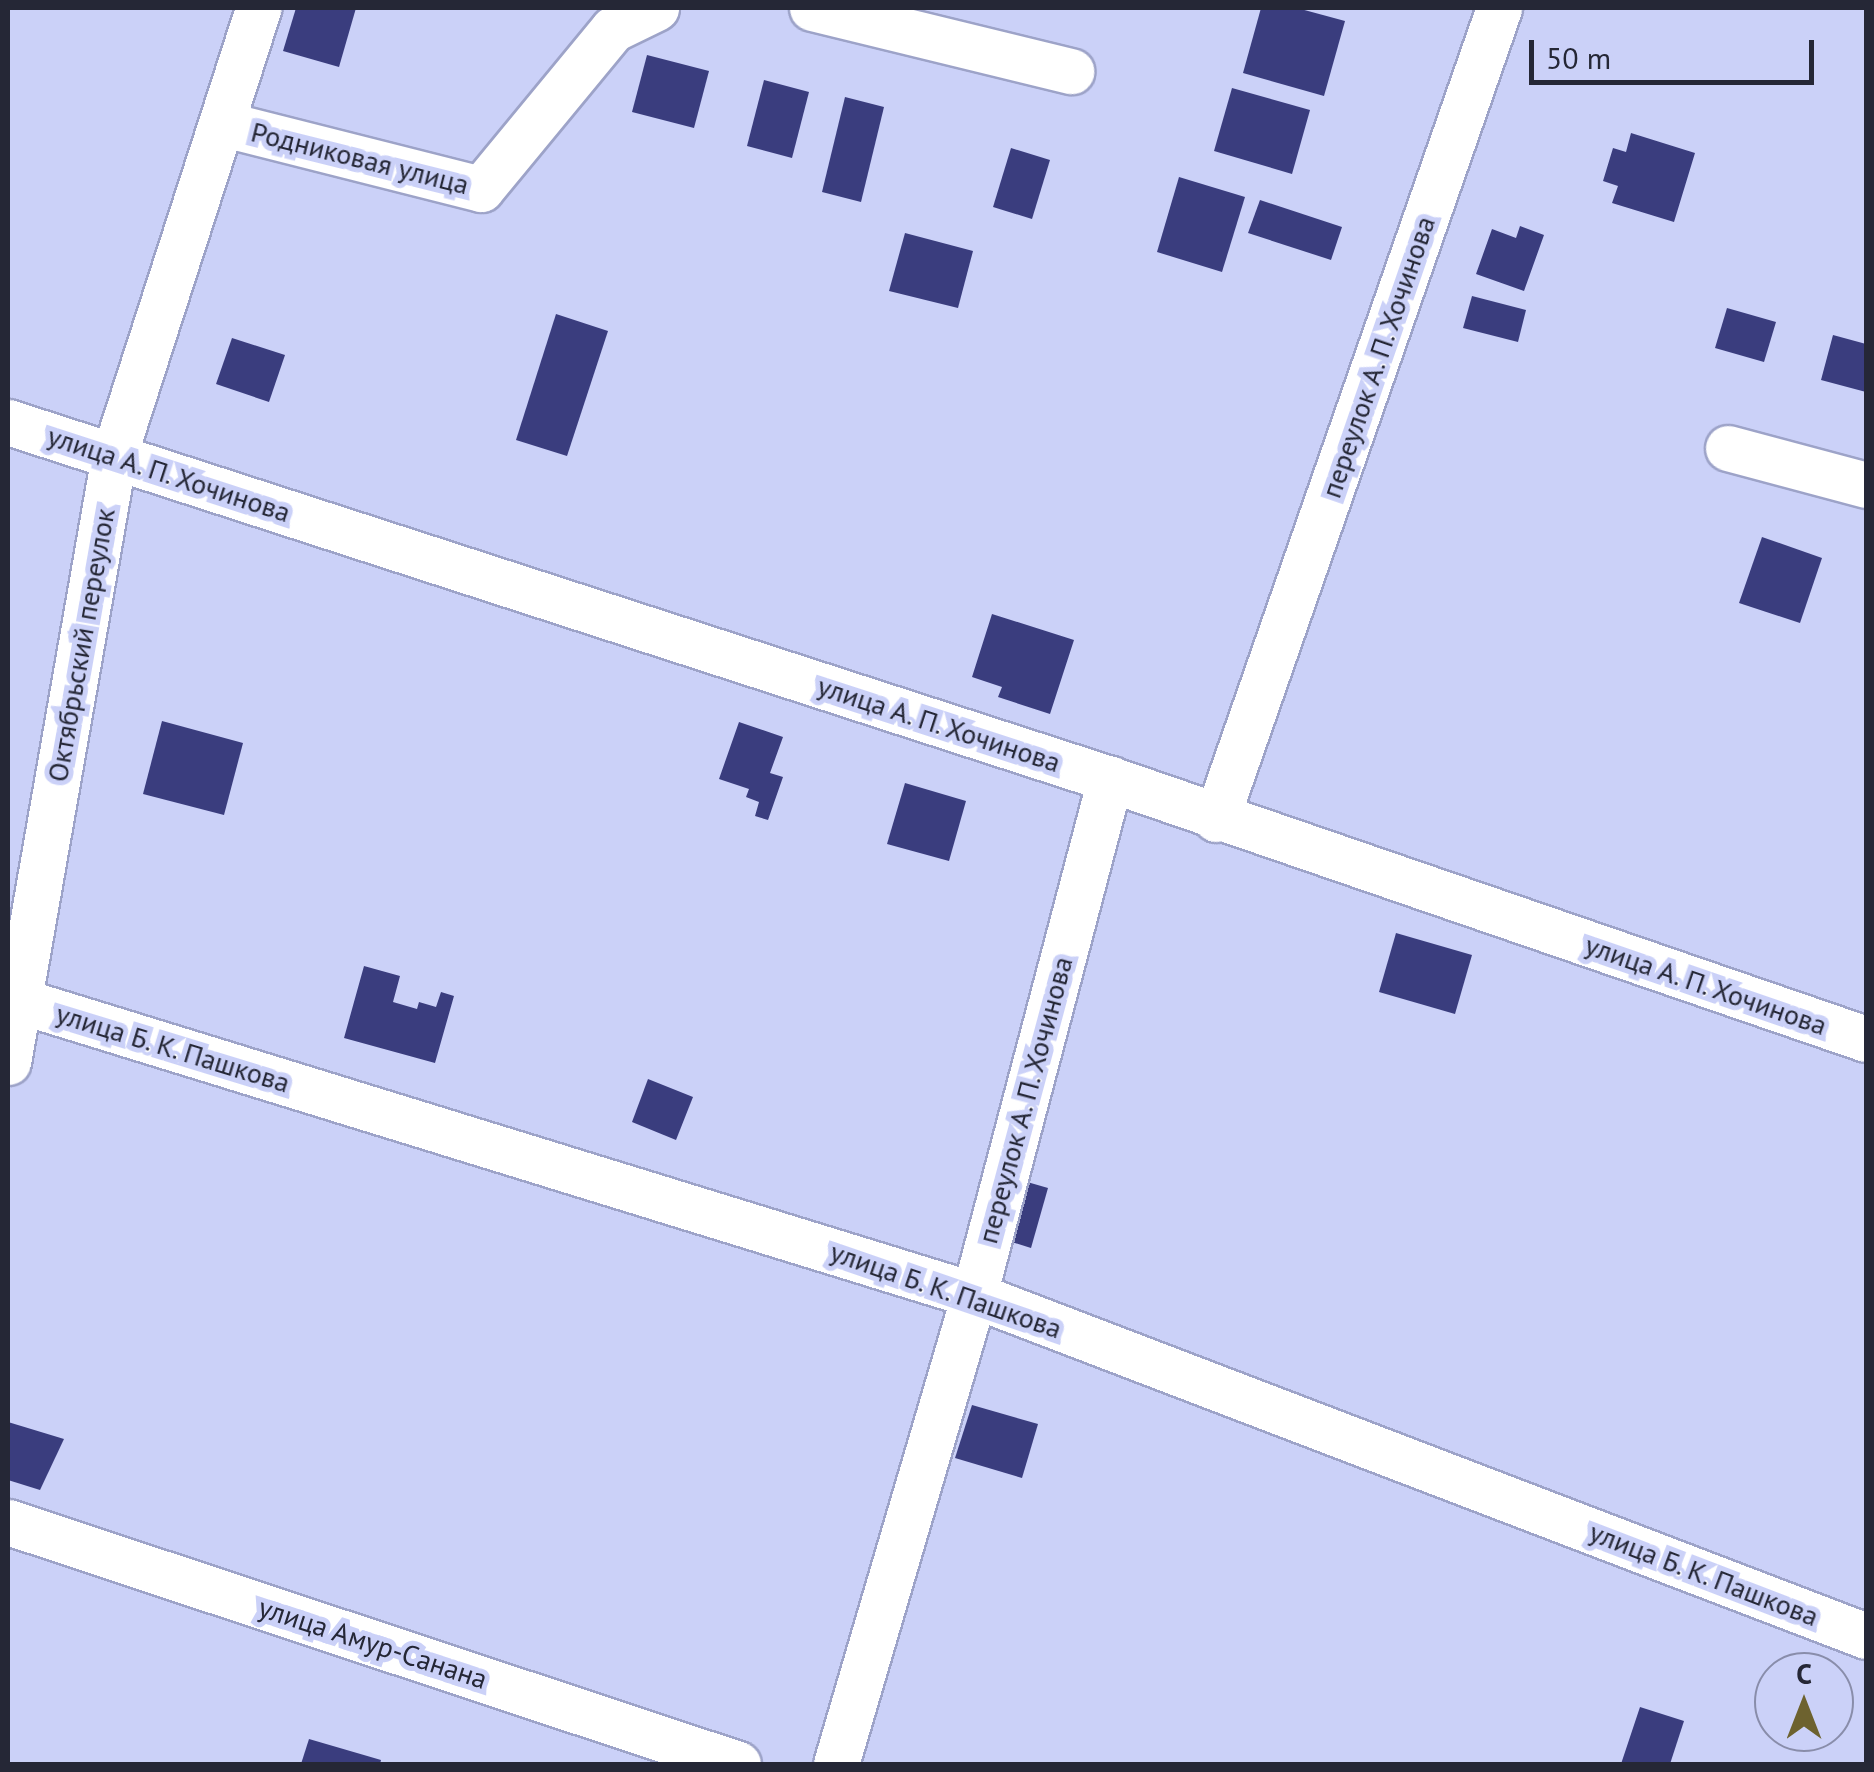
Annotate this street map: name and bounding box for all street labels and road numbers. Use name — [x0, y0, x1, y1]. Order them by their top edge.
street label: Родниковая улица — [248, 115, 472, 201]
street label: переулок А. П. Хочинова — [1313, 209, 1443, 505]
street label: улица А. П. Хочинова — [40, 418, 298, 530]
street label: Октябрьский переулок — [40, 506, 122, 784]
street label: улица А. П. Хочинова — [810, 668, 1068, 780]
street label: улица А. П. Хочинова — [1578, 927, 1834, 1043]
street label: переулок А. П. Хочинова — [970, 950, 1080, 1250]
street label: улица Б. К. Пашкова — [50, 996, 296, 1100]
street label: улица Б. К. Пашкова — [824, 1234, 1068, 1346]
street label: улица Б. К. Пашкова — [1583, 1514, 1825, 1634]
street label: улица Амур-Санана — [254, 1590, 492, 1696]

